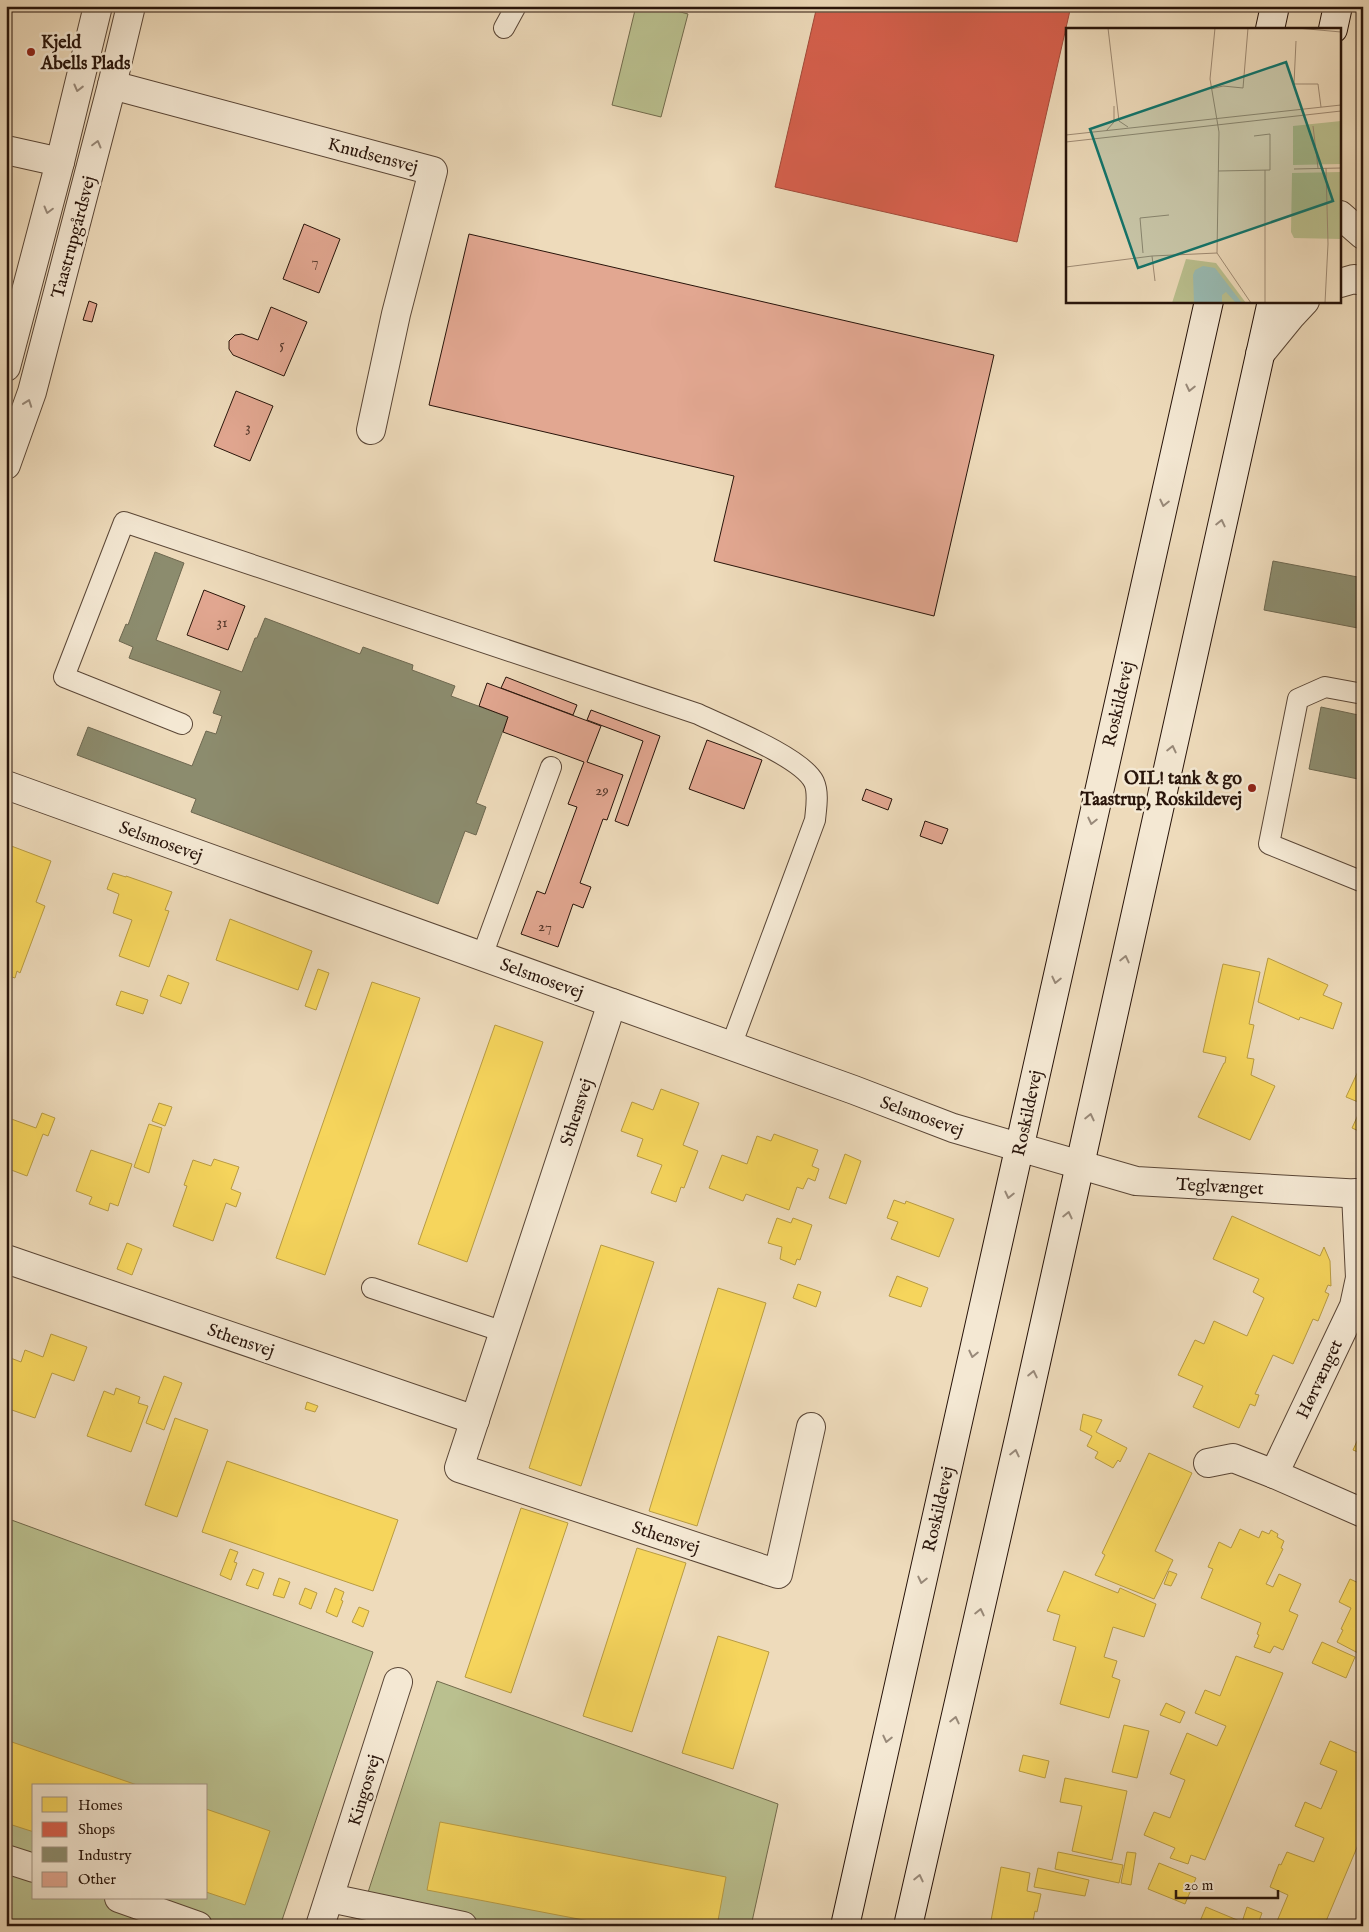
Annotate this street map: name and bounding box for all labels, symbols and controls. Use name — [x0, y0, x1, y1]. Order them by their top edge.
inset map — [1066, 28, 1342, 302]
place label: Kjeld Abells Plads — [40, 32, 131, 76]
marker: Kjeld Abells Plads — [25, 46, 37, 58]
one-way arrow — [73, 83, 84, 92]
street label: Knudsensvej — [325, 133, 420, 180]
one-way arrow — [91, 140, 102, 149]
street label: Taastrupgårdsvej — [47, 174, 102, 301]
one-way arrow — [43, 205, 54, 214]
house number: 7 — [311, 252, 319, 271]
house number: 5 — [279, 335, 285, 354]
one-way arrow — [1185, 384, 1196, 392]
one-way arrow — [22, 399, 32, 408]
house number: 3 — [245, 418, 251, 437]
one-way arrow — [1159, 498, 1170, 507]
one-way arrow — [1215, 519, 1226, 528]
house number: 31 — [216, 613, 228, 632]
street label: Roskildevej — [1098, 659, 1140, 749]
one-way arrow — [1166, 744, 1177, 753]
place label: OIL! tank & go Taastrup, Roskildevej — [1080, 768, 1242, 812]
house number: 29 — [595, 781, 609, 800]
marker: OIL! tank & go Taastrup, Roskildevej — [1246, 782, 1258, 794]
street label: Selsmosevej — [116, 817, 205, 868]
one-way arrow — [1087, 817, 1098, 826]
house number: 27 — [538, 917, 552, 936]
street label: Selsmosevej — [497, 954, 586, 1005]
one-way arrow — [1119, 954, 1130, 963]
one-way arrow — [1052, 975, 1062, 984]
street label: Roskildevej — [1008, 1068, 1049, 1158]
street label: Sthensvej — [556, 1076, 599, 1149]
street label: Selsmosevej — [877, 1092, 966, 1143]
one-way arrow — [1084, 1113, 1095, 1122]
street label: Teglvænget — [1175, 1174, 1264, 1201]
one-way arrow — [1004, 1190, 1015, 1199]
one-way arrow — [1062, 1210, 1072, 1219]
street label: Sthensvej — [204, 1319, 277, 1364]
street label: Hørvænget — [1292, 1336, 1349, 1423]
one-way arrow — [968, 1349, 979, 1358]
one-way arrow — [1027, 1369, 1038, 1378]
one-way arrow — [1009, 1449, 1020, 1458]
street label: Roskildevej — [918, 1464, 960, 1554]
street label: Sthensvej — [629, 1517, 702, 1560]
one-way arrow — [917, 1576, 928, 1585]
one-way arrow — [974, 1607, 985, 1616]
one-way arrow — [949, 1715, 960, 1724]
one-way arrow — [882, 1734, 893, 1743]
street label: Kingosvej — [344, 1752, 387, 1829]
legend — [32, 1784, 208, 1900]
text: Homes — [78, 1796, 122, 1815]
text: Shops — [78, 1820, 115, 1839]
text: Industry — [78, 1846, 132, 1865]
scale bar — [1176, 1867, 1279, 1899]
text: Other — [78, 1870, 116, 1889]
one-way arrow — [913, 1874, 924, 1883]
text: 20 m — [1184, 1876, 1214, 1895]

